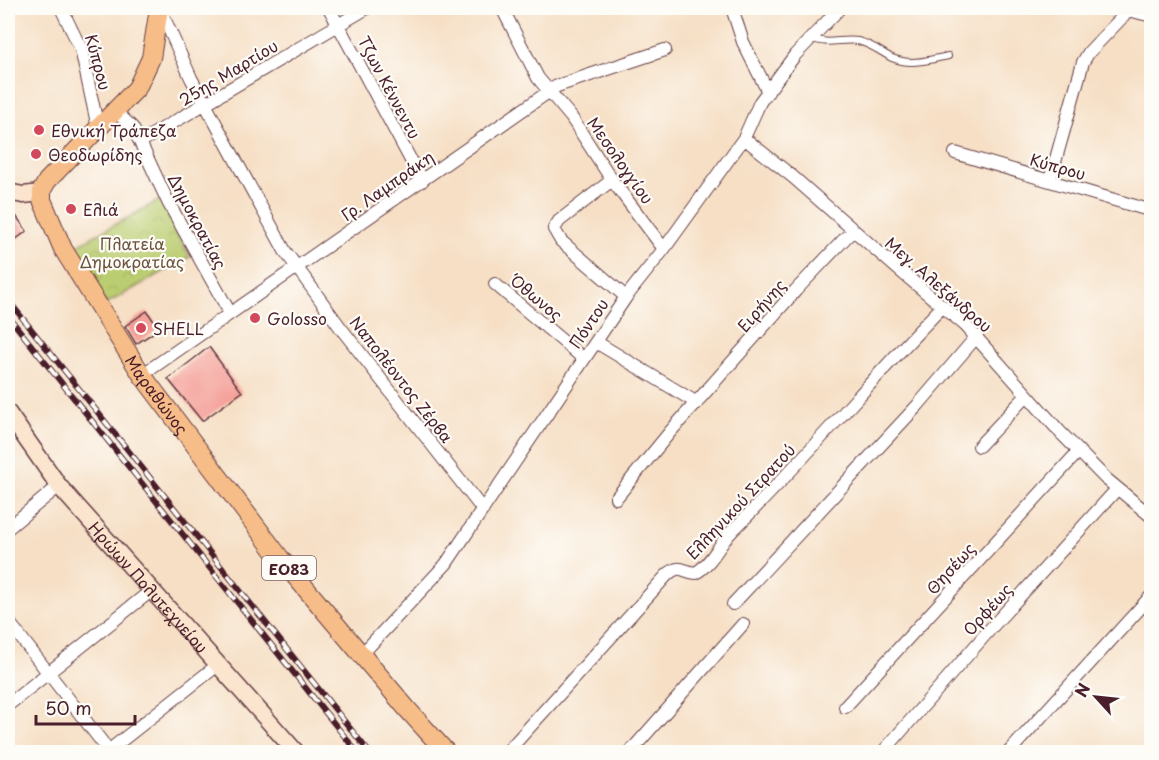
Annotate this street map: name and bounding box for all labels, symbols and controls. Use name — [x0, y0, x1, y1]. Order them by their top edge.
street label: Κύπρου — [80, 31, 118, 93]
street label: Τζων Κέννεντυ — [353, 31, 427, 143]
street label: 25ης Μαρτίου — [174, 33, 282, 111]
street label: Μεσολογγίου — [582, 112, 660, 208]
place label: Εθνική Τράπεζα — [51, 118, 177, 142]
marker: Εθνική Τράπεζα — [32, 123, 46, 137]
place label: Θεοδωρίδης — [48, 142, 143, 166]
street label: Γρ. Λαμπράκη — [336, 144, 438, 226]
marker: Θεοδωρίδης — [29, 147, 43, 161]
street label: Κύπρου — [1027, 147, 1089, 185]
street label: Δημοκρατίας — [163, 169, 233, 273]
place label: Ελιά — [83, 197, 119, 221]
marker: Ελιά — [64, 202, 78, 216]
park label: Πλατεία Δημοκρατίας — [80, 231, 184, 273]
street label: Μεγ. Αλεξάνδρου — [880, 231, 998, 337]
street label: Όθωνος — [504, 267, 568, 326]
street label: Ειρήνης — [731, 273, 791, 337]
street label: Πόντου — [562, 293, 614, 353]
place label: Golosso — [267, 306, 327, 330]
marker: Golosso — [248, 311, 262, 325]
street label: Ναπολέοντος Ζέρβα — [345, 311, 459, 448]
place label: SHELL — [153, 316, 204, 340]
marker: SHELL — [134, 321, 148, 335]
street label: Μαραθώνος — [120, 350, 194, 439]
street label: Ελληνικού Στρατού — [680, 438, 800, 564]
street label: Ηρώων Πολυτεχνείου — [84, 516, 214, 658]
street label: Θησέως — [920, 537, 980, 599]
road number: ΕΟ83 — [262, 556, 316, 580]
street label: Ορφέως — [957, 578, 1017, 640]
north arrow — [1066, 667, 1126, 727]
text: N — [1068, 679, 1095, 701]
scale bar — [36, 688, 135, 726]
text: 50 m — [45, 694, 92, 721]

